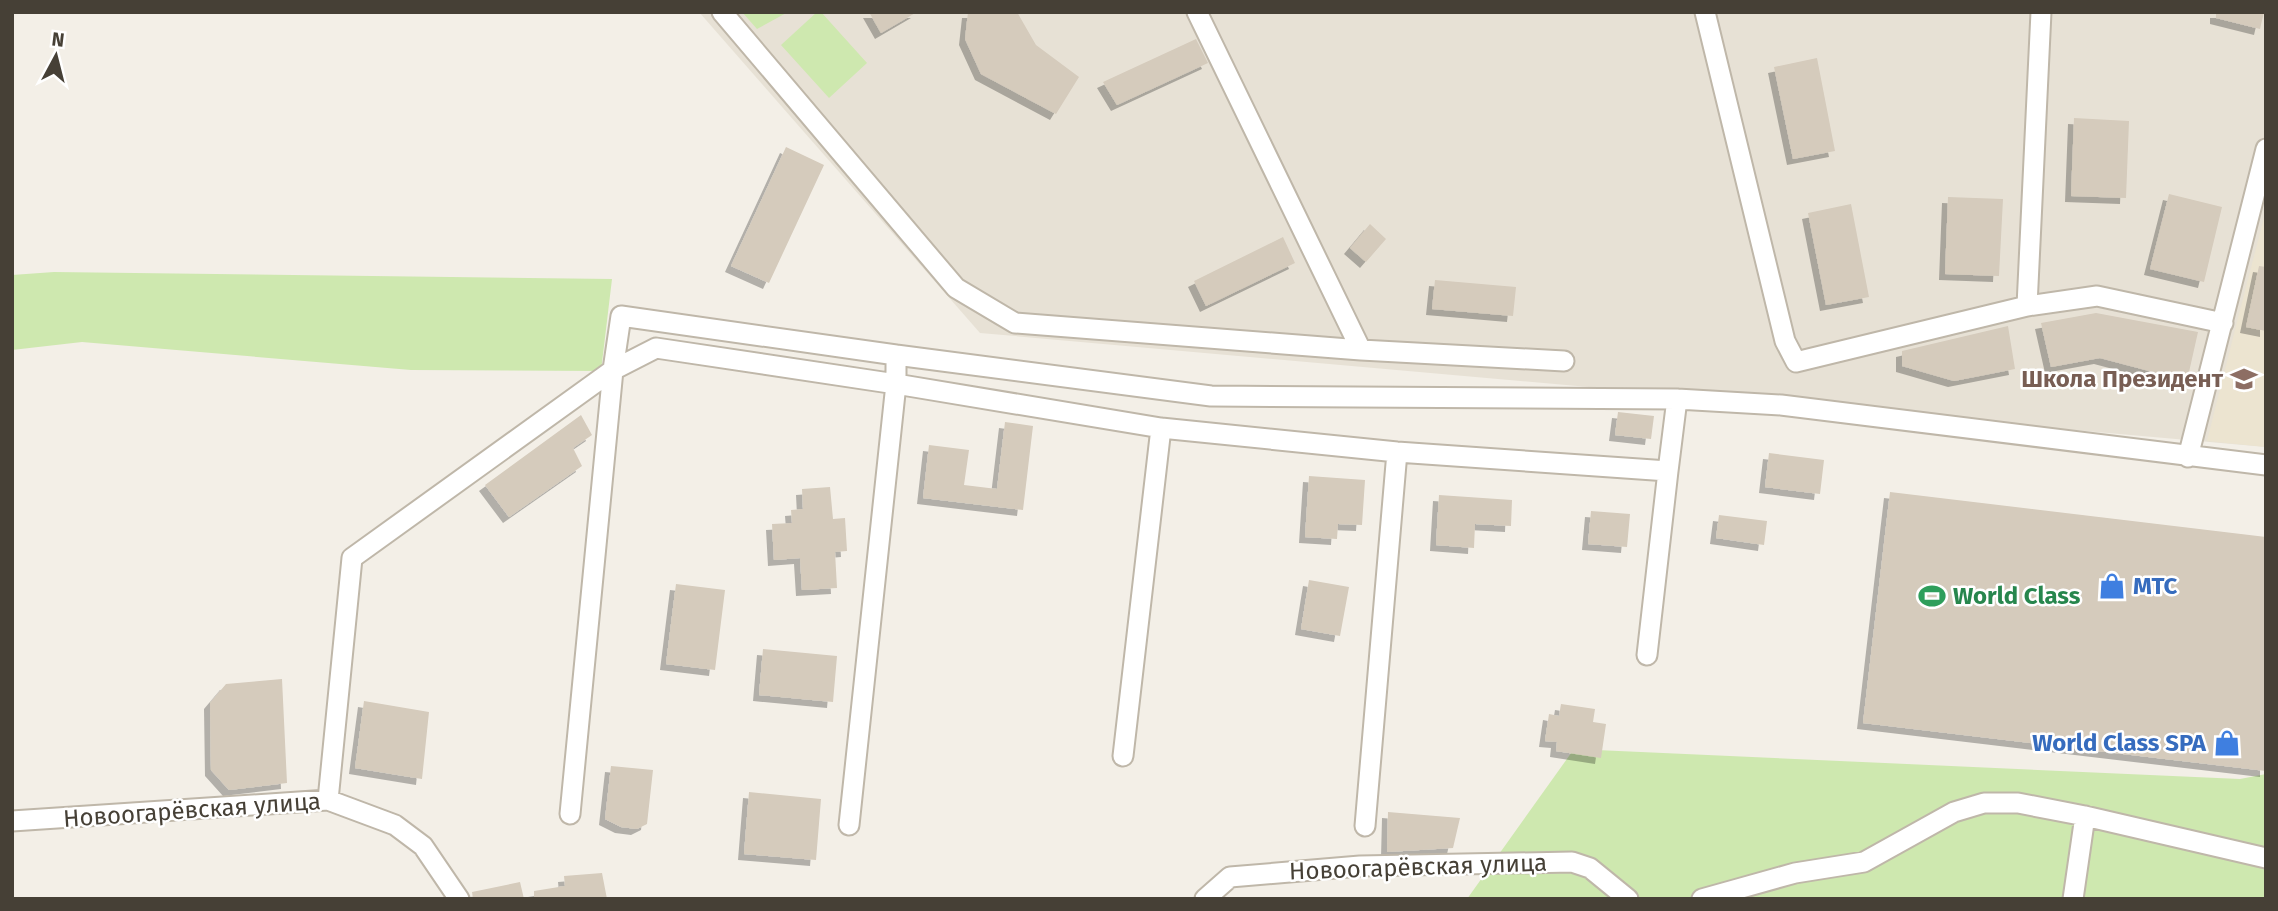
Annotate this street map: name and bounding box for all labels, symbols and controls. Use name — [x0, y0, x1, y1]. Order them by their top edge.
north arrow — [21, 21, 91, 91]
text: N — [50, 27, 66, 52]
school or university icon: Школа Президент — [2229, 364, 2259, 394]
place label: Школа Президент — [2021, 365, 2224, 393]
shop icon: МТС — [2097, 571, 2127, 601]
place label: МТС — [2133, 572, 2178, 600]
sports icon: World Class — [1917, 581, 1947, 611]
place label: World Class — [1953, 582, 2081, 610]
shop icon: World Class SPA — [2212, 728, 2242, 758]
place label: World Class SPA — [2032, 729, 2207, 757]
street label: Новоогарёвская улица — [62, 787, 322, 833]
street label: Новоогарёвская улица — [1289, 849, 1547, 885]

